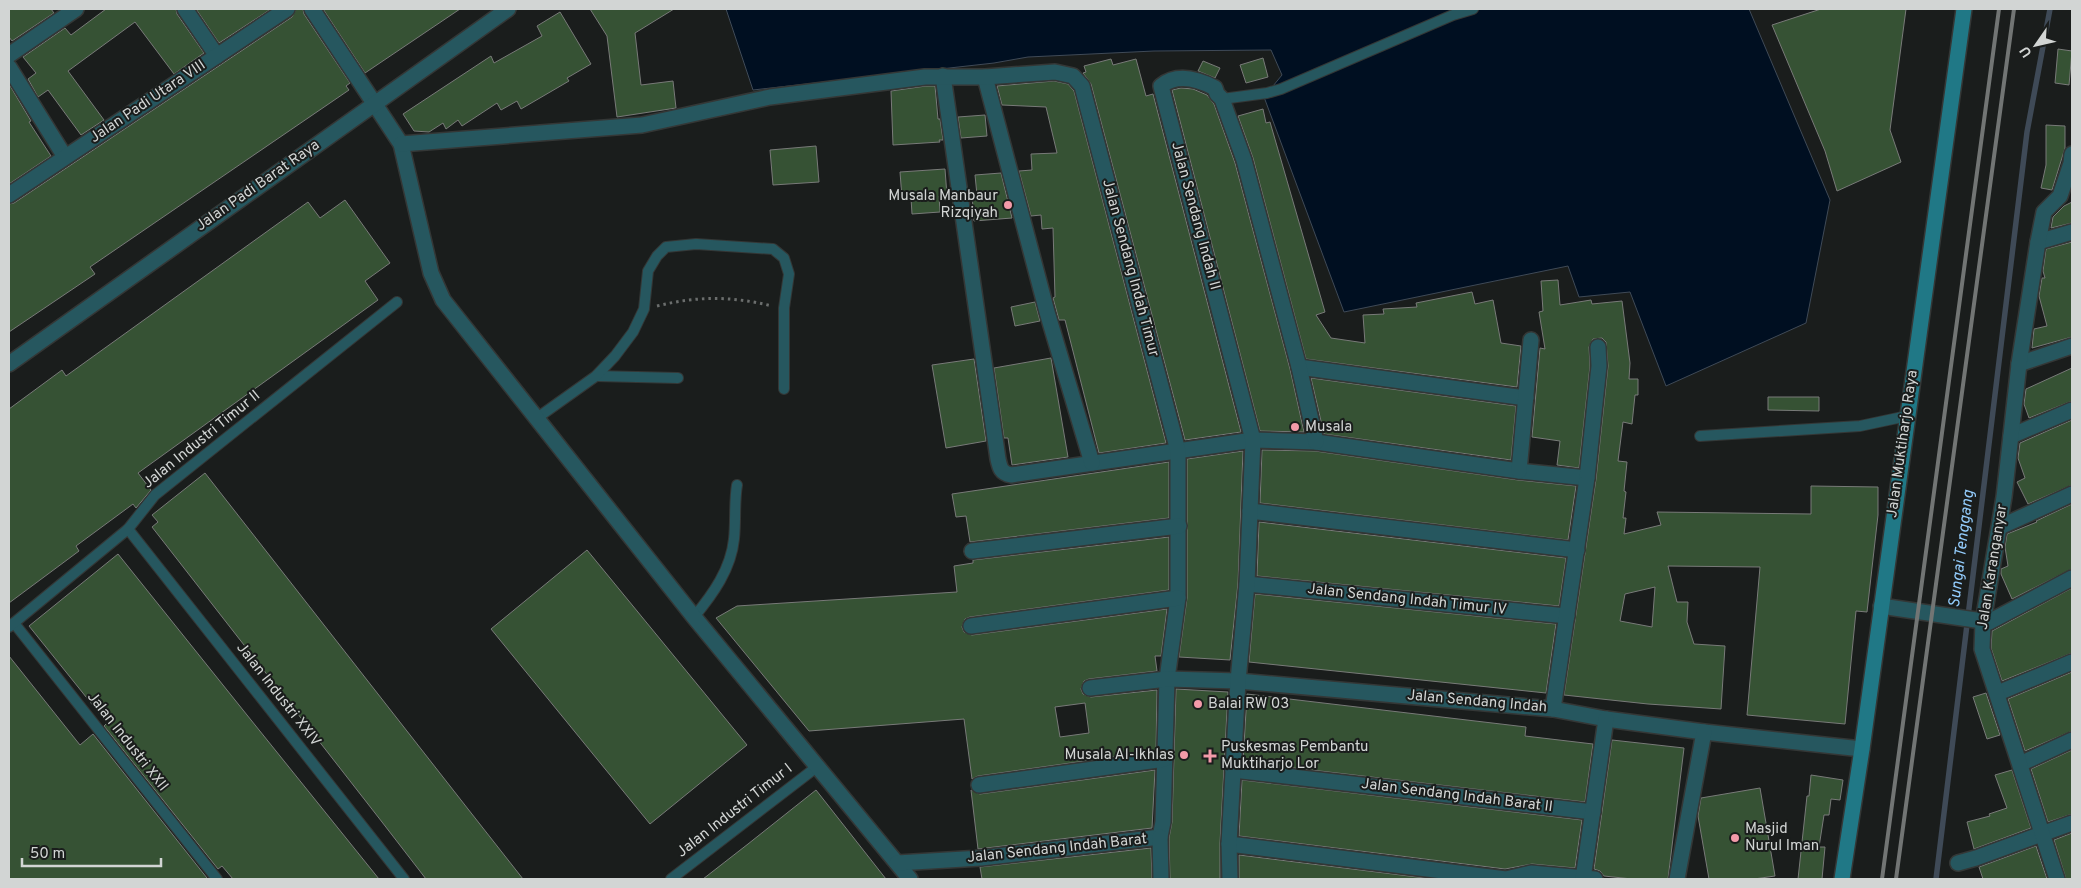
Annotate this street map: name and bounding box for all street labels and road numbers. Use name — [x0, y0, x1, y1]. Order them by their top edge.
street label: Jalan Padi Utara VIII — [86, 56, 210, 148]
street label: Jalan Padi Barat Raya — [192, 136, 324, 236]
street label: Jalan Sendang Indah II — [1166, 140, 1224, 292]
street label: Jalan Sendang Indah Timur — [1097, 177, 1163, 359]
street label: Jalan Muktiharjo Raya — [1883, 369, 1923, 519]
street label: Jalan Industri Timur II — [139, 387, 265, 493]
street label: Jalan Karanganyar — [1974, 503, 2012, 631]
street label: Jalan Sendang Indah Timur IV — [1306, 580, 1508, 620]
street label: Jalan Industri XXIV — [231, 639, 325, 751]
street label: Jalan Sendang Indah — [1406, 686, 1548, 718]
street label: Jalan Industri XXII — [82, 688, 172, 796]
street label: Jalan Industri Timur I — [673, 760, 797, 862]
street label: Jalan Sendang Indah Barat II — [1360, 775, 1554, 817]
street label: Jalan Sendang Indah Barat — [966, 830, 1148, 868]

